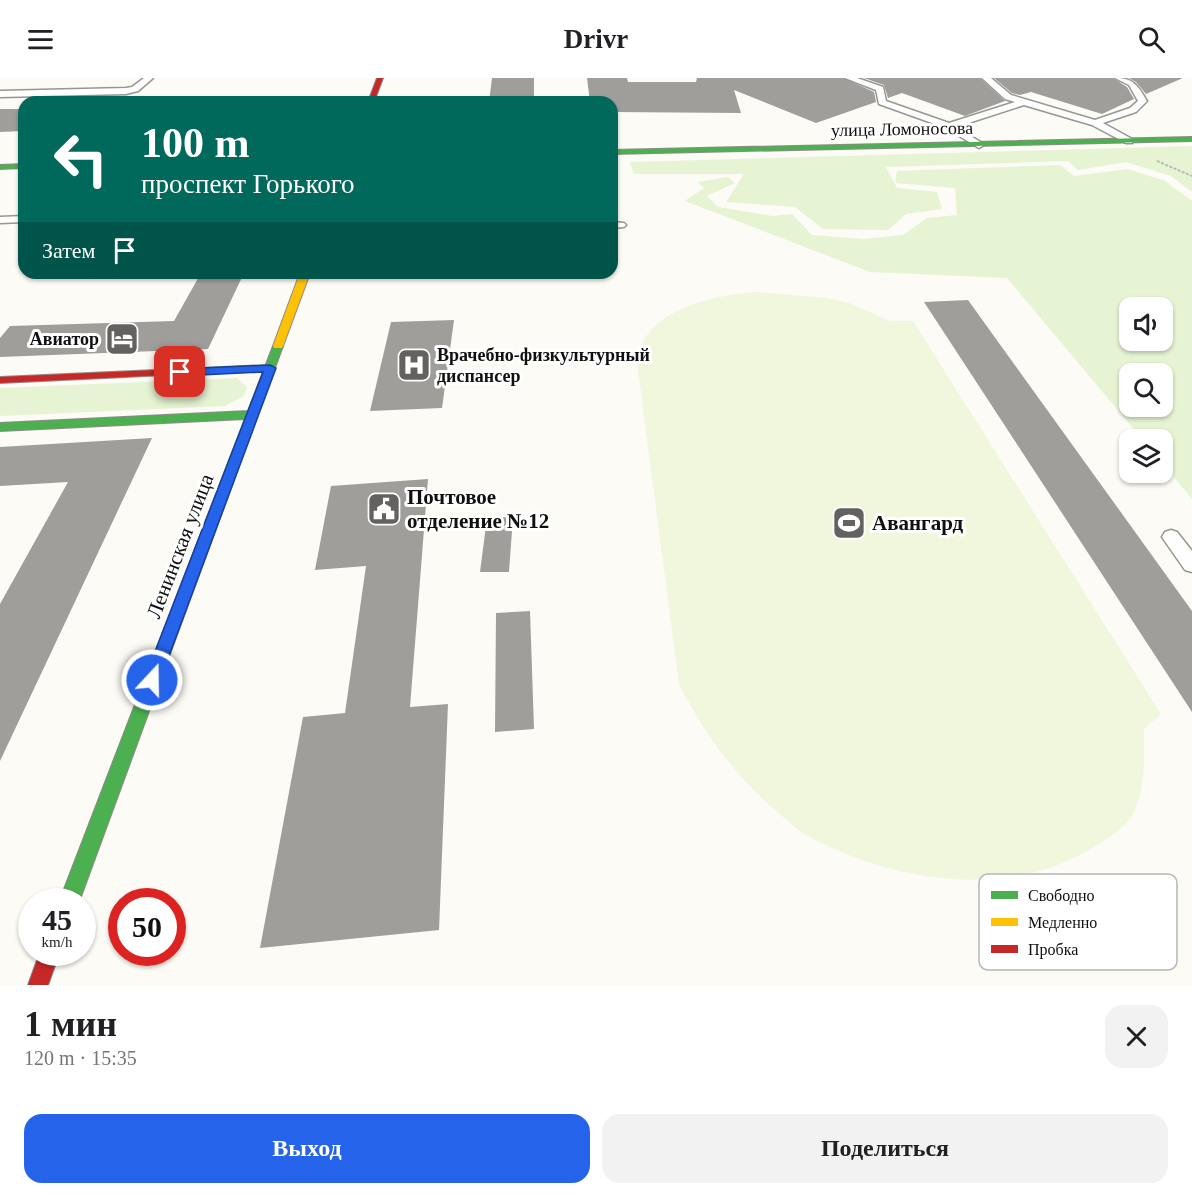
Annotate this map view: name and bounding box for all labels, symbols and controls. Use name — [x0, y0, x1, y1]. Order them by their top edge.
icon: menu — [24, 23, 57, 56]
icon: search — [1135, 23, 1168, 56]
text: Drivr — [564, 24, 628, 54]
street label: улица Ломоносова — [831, 118, 973, 140]
icon: left — [42, 120, 120, 198]
text: 100 m — [141, 120, 250, 166]
text: проспект Горького — [141, 169, 355, 199]
icon: arrive — [108, 234, 141, 267]
text: Затем — [42, 238, 96, 263]
map controls — [1119, 297, 1173, 483]
button: sound — [1119, 297, 1173, 351]
hotel icon: Авиатор — [104, 321, 140, 357]
place label: Авиатор — [30, 329, 99, 349]
place label: Врачебно-физкультурный диспансер — [437, 345, 650, 386]
pin — [154, 346, 205, 397]
hospital icon: Врачебно-физкультурный диспансер — [396, 347, 432, 383]
icon: arrive — [163, 355, 196, 388]
button: search — [1119, 363, 1173, 417]
button: layers — [1119, 429, 1173, 483]
street label: Ленинская улица — [141, 470, 219, 621]
place label: Почтовое отделение №12 — [407, 485, 549, 533]
public building icon: Почтовое отделение №12 — [366, 491, 402, 527]
sports icon: Авангард — [831, 505, 867, 541]
place label: Авангард — [872, 511, 964, 535]
position arrow — [120, 648, 184, 712]
legend — [979, 874, 1177, 970]
text: Свободно — [1028, 887, 1095, 905]
speed limit sign: 50 — [108, 888, 186, 966]
text: 45 — [42, 903, 72, 936]
text: Медленно — [1028, 914, 1097, 932]
text: km/h — [42, 934, 72, 950]
text: Пробка — [1028, 941, 1078, 959]
text: 1 мин — [24, 1004, 117, 1044]
button: close — [1105, 1005, 1168, 1068]
text: 120 m · 15:35 — [24, 1047, 137, 1069]
button: Выход — [24, 1114, 590, 1183]
button: Поделиться — [602, 1114, 1168, 1183]

